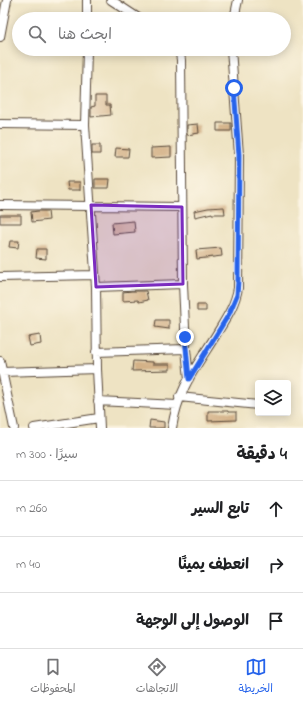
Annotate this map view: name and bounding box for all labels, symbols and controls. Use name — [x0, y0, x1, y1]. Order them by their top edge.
search box — [12, 12, 291, 56]
icon: search — [26, 23, 48, 45]
text: ابحث هنا — [58, 24, 112, 46]
route start — [225, 79, 243, 97]
route end — [176, 328, 194, 346]
map controls — [255, 380, 291, 416]
button: layers — [255, 380, 291, 416]
text: 4 دقيقة — [237, 442, 287, 467]
text: سيرًا · 300 m — [16, 445, 78, 464]
text: تابع السير — [192, 498, 249, 520]
icon: ahead — [265, 498, 287, 520]
text: 260 m — [16, 499, 47, 518]
text: انعطف يمينًا — [178, 554, 249, 576]
icon: right — [265, 554, 287, 576]
text: 40 m — [16, 555, 40, 574]
text: الوصول إلى الوجهة — [136, 610, 249, 632]
icon: arrive — [265, 610, 287, 632]
tab: المحفوظات — [30, 656, 75, 698]
tab: الاتجاهات — [136, 656, 178, 698]
tab: الخريطة — [239, 656, 273, 698]

